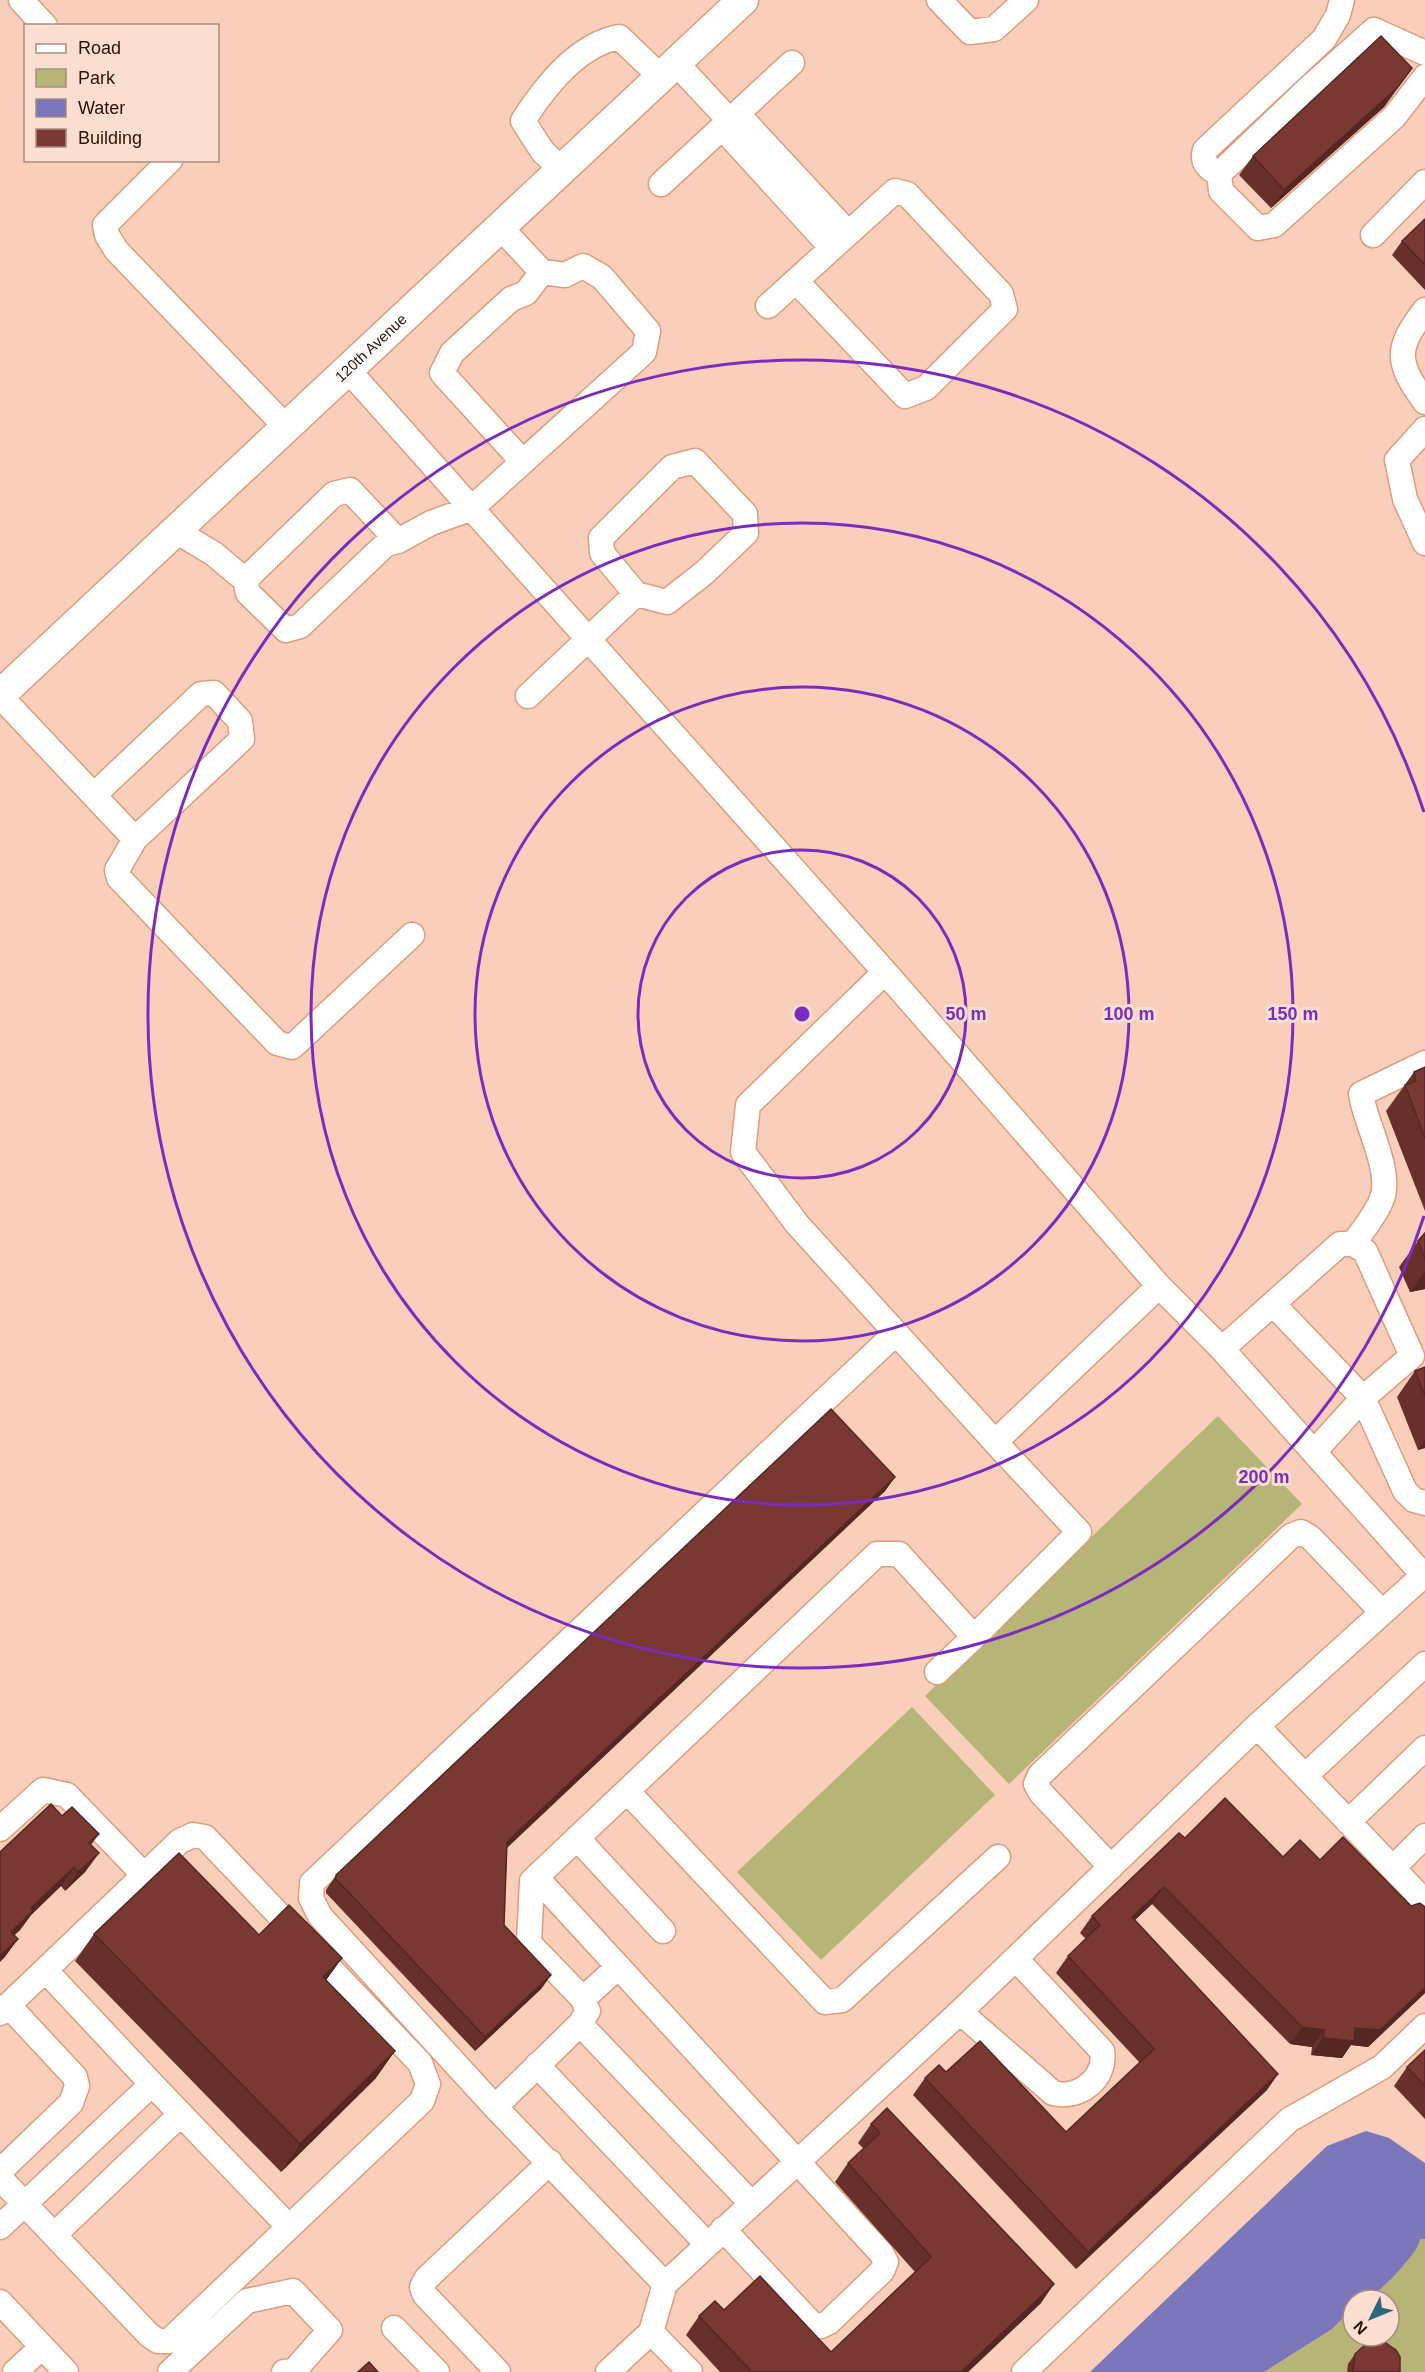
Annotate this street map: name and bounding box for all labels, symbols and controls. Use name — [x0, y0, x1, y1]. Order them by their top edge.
legend — [24, 24, 219, 162]
text: Road — [78, 38, 121, 58]
text: Park — [78, 68, 116, 88]
text: Water — [78, 98, 125, 118]
text: Building — [78, 128, 142, 148]
street label: 120th Avenue — [331, 310, 410, 385]
centre of rings — [792, 1004, 812, 1024]
text: 50 m — [945, 1004, 987, 1024]
text: 100 m — [1103, 1004, 1155, 1024]
text: 150 m — [1267, 1004, 1319, 1024]
text: 200 m — [1238, 1467, 1290, 1487]
north arrow — [1341, 2288, 1401, 2348]
text: N — [1350, 2318, 1371, 2338]

